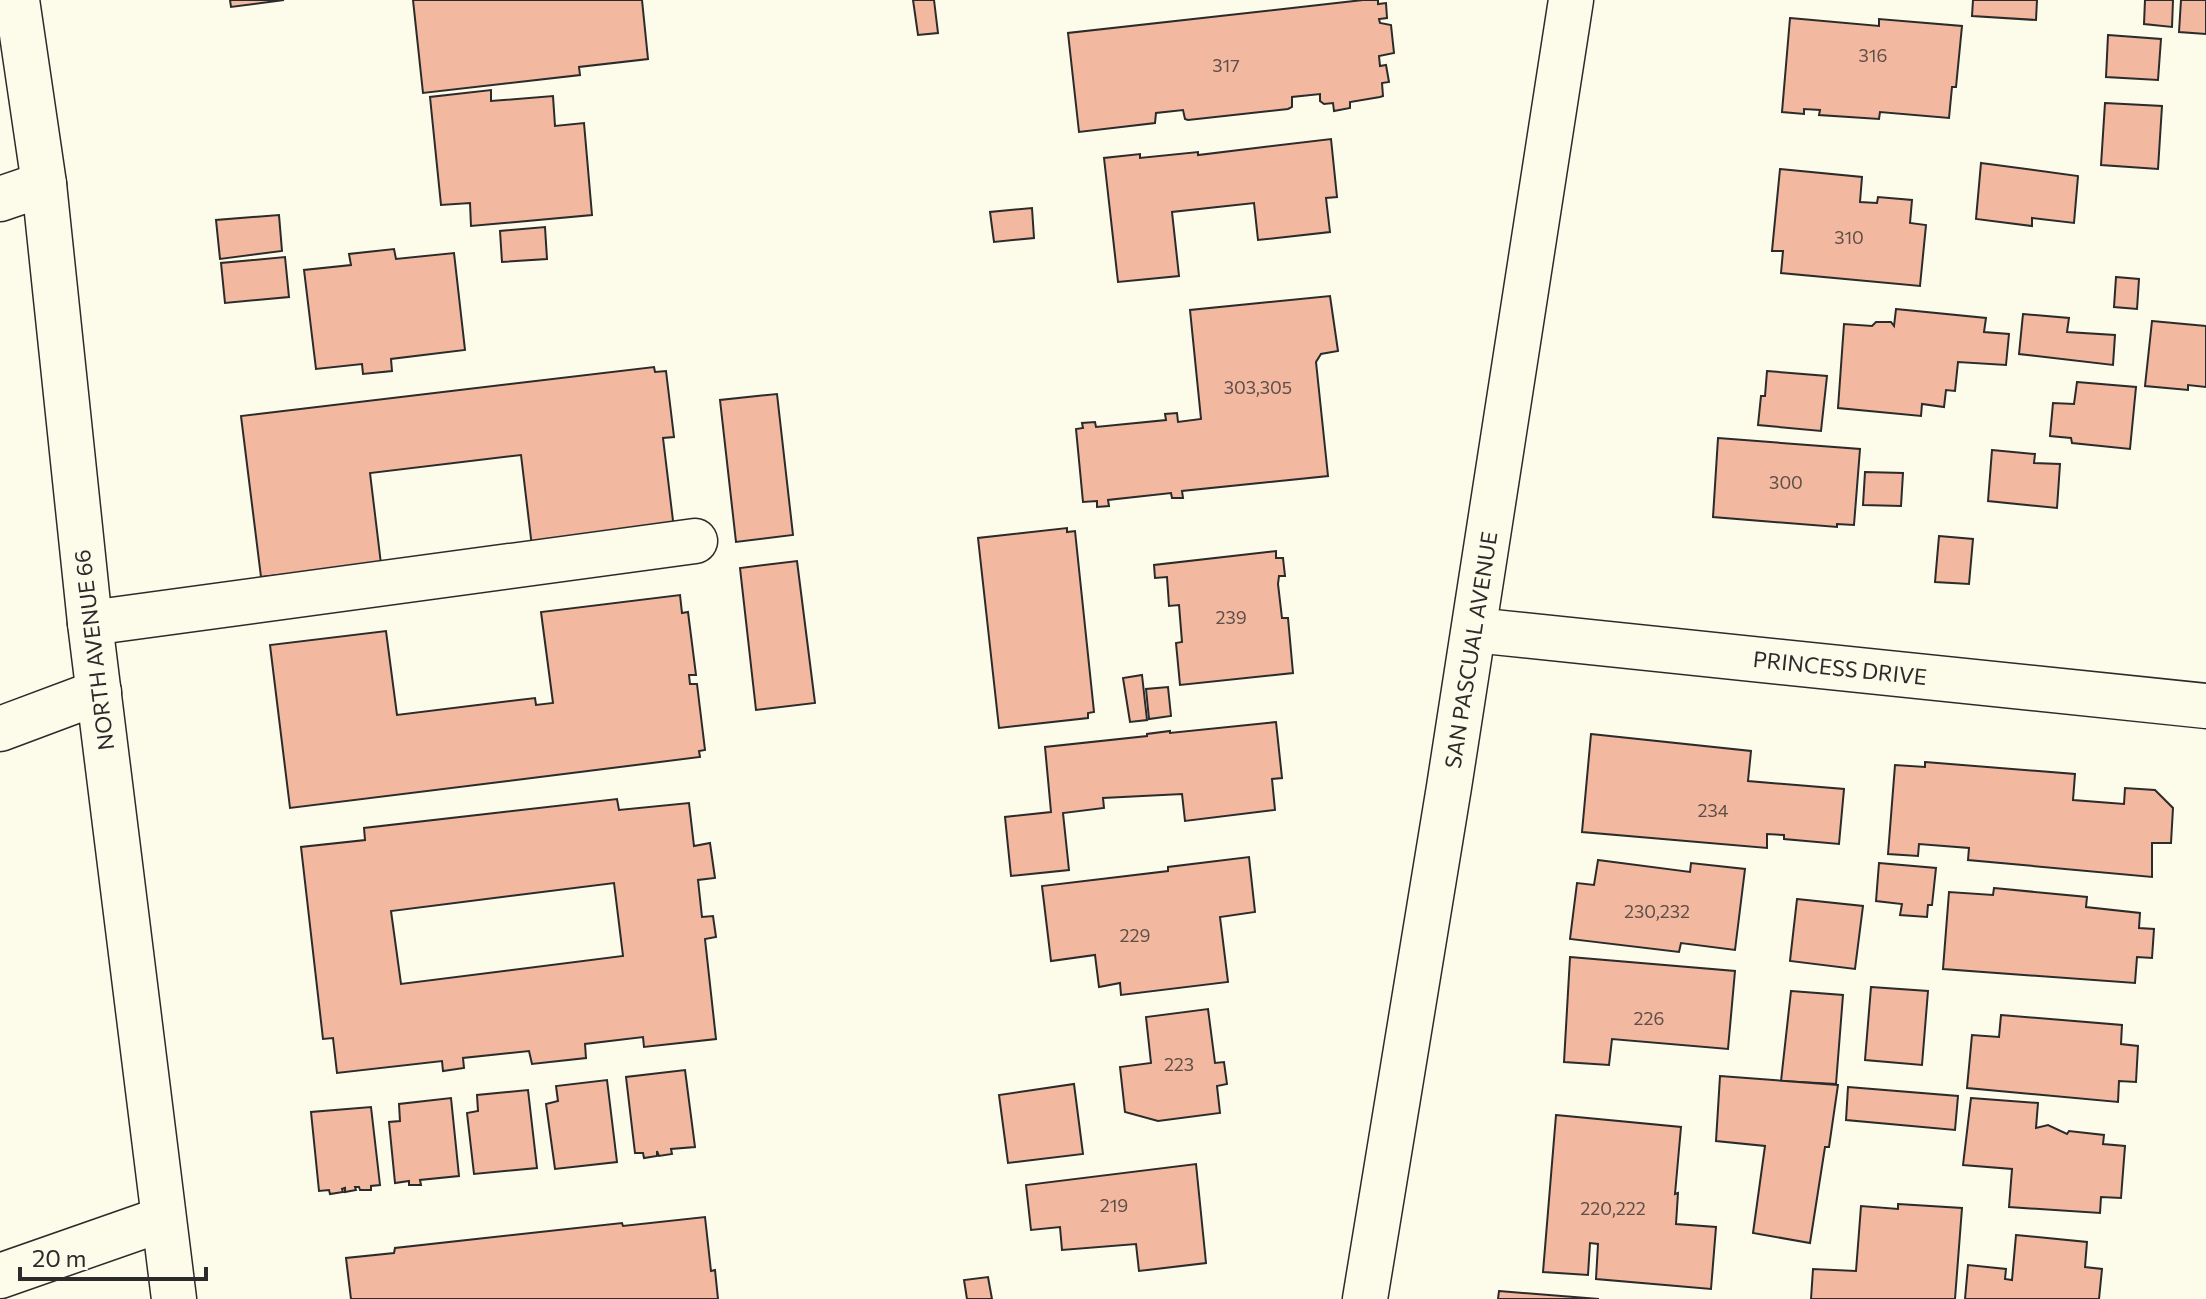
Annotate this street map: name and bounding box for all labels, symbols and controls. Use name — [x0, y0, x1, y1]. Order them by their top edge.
house number: 316 — [1859, 44, 1887, 66]
house number: 317 — [1212, 54, 1240, 76]
house number: 310 — [1834, 226, 1864, 248]
house number: 303,305 — [1224, 376, 1292, 398]
house number: 300 — [1769, 471, 1803, 493]
street label: SAN PASCUAL AVENUE — [1438, 530, 1503, 770]
street label: NORTH AVENUE 66 — [68, 548, 119, 752]
house number: 239 — [1215, 606, 1247, 628]
street label: PRINCESS DRIVE — [1752, 645, 1928, 690]
house number: 234 — [1697, 799, 1729, 821]
house number: 230,232 — [1624, 900, 1690, 922]
house number: 229 — [1120, 924, 1150, 946]
house number: 226 — [1634, 1007, 1664, 1029]
house number: 223 — [1164, 1053, 1194, 1075]
house number: 219 — [1100, 1194, 1128, 1216]
house number: 220,222 — [1580, 1197, 1646, 1219]
scale bar — [20, 1231, 206, 1281]
text: 20 m — [32, 1243, 86, 1272]

